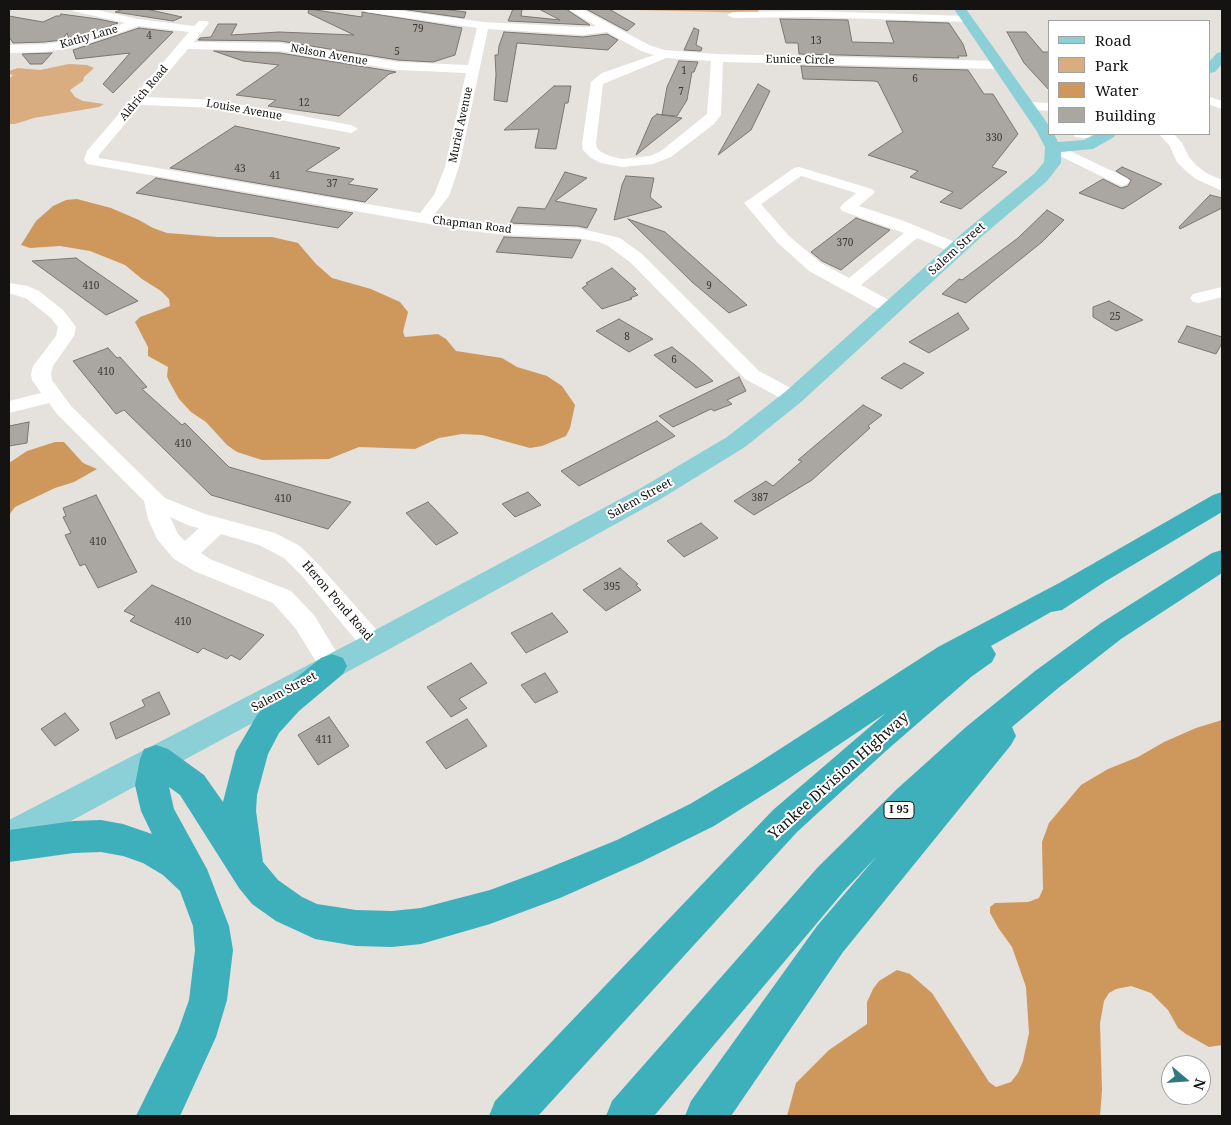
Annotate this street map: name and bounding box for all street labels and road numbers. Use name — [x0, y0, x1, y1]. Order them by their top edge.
street label: Kathy Lane — [59, 22, 119, 52]
street label: Nelson Avenue — [289, 42, 369, 68]
street label: Eunice Circle — [766, 53, 834, 67]
street label: Aldrich Road — [117, 63, 171, 123]
street label: Muriel Avenue — [446, 86, 476, 164]
street label: Louise Avenue — [205, 97, 283, 123]
street label: Chapman Road — [432, 214, 512, 236]
street label: Salem Street — [926, 220, 988, 278]
street label: Salem Street — [605, 475, 675, 523]
street label: Heron Pond Road — [299, 558, 375, 644]
street label: Salem Street — [249, 669, 319, 715]
street label: Yankee Division Highway — [765, 708, 913, 844]
road number: I 95 — [884, 802, 914, 818]

